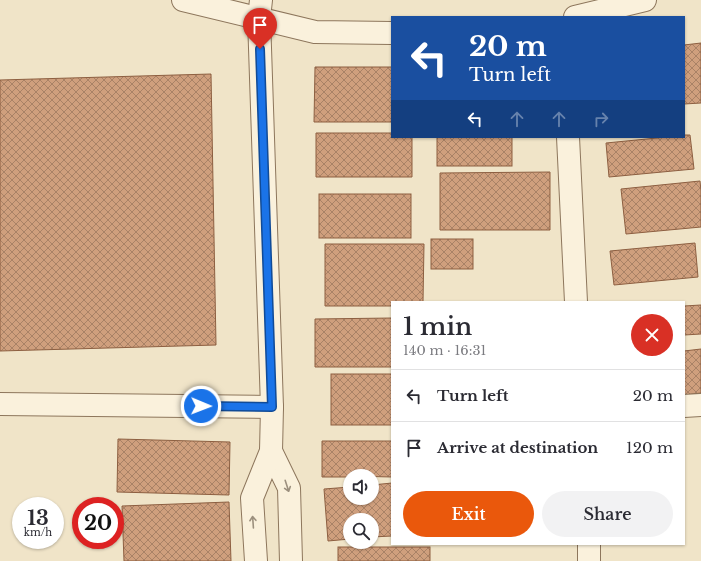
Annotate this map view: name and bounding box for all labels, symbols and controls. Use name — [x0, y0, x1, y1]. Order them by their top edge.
pin — [243, 8, 277, 49]
icon: arrive — [249, 14, 271, 36]
text: 20 m — [469, 29, 547, 64]
icon: left — [403, 32, 455, 84]
text: Turn left — [469, 64, 551, 86]
icon: left — [464, 108, 486, 130]
icon: ahead — [506, 108, 528, 130]
icon: ahead — [548, 108, 570, 130]
icon: right — [590, 108, 612, 130]
text: 1 min — [403, 312, 472, 341]
button: close — [631, 314, 673, 356]
text: 140 m · 16:31 — [403, 342, 486, 359]
position arrow — [180, 385, 222, 427]
icon: left — [403, 385, 425, 407]
text: Turn left — [437, 386, 508, 405]
text: 20 m — [633, 386, 673, 405]
icon: arrive — [403, 437, 425, 459]
text: Arrive at destination — [437, 438, 598, 457]
text: 120 m — [626, 438, 673, 457]
map controls — [343, 469, 379, 549]
button: sound — [343, 469, 379, 505]
one-way arrow — [284, 480, 291, 493]
button: Exit — [403, 491, 534, 537]
button: Share — [542, 491, 673, 537]
speed limit sign: 20 — [72, 497, 124, 549]
text: 13 — [27, 506, 49, 530]
button: search — [343, 513, 379, 549]
one-way arrow — [250, 516, 257, 529]
text: km/h — [24, 526, 52, 539]

